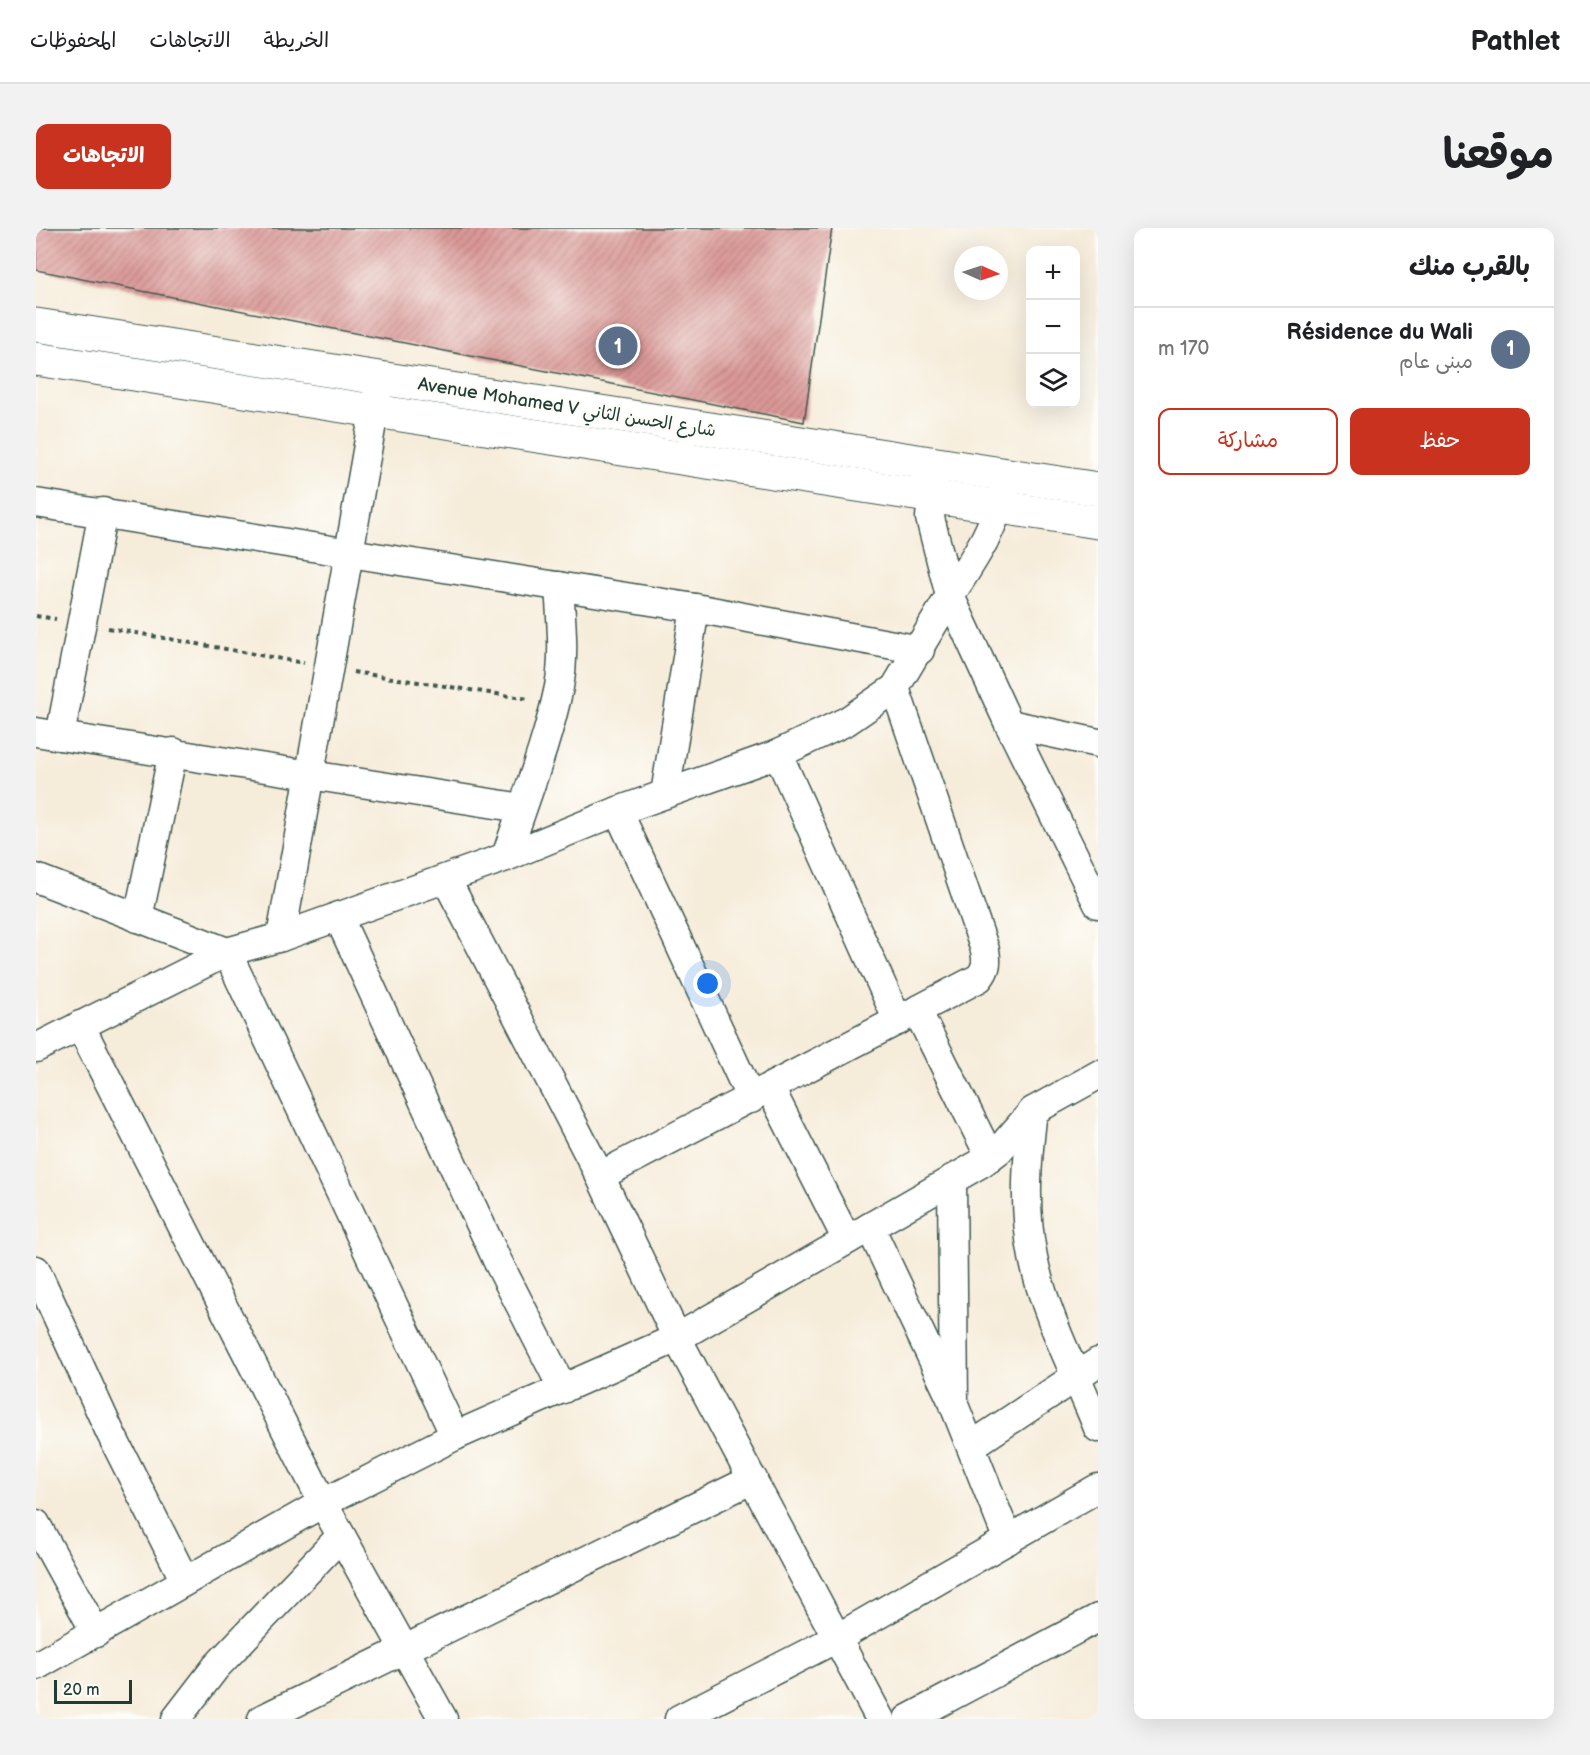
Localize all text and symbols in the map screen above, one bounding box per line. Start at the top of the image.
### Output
text: Pathlet [1471,25,1560,58]
text: المحفوظات [30,28,116,53]
text: الاتجاهات [149,28,231,53]
text: الخريطة [264,28,329,53]
button: الاتجاهات [36,124,171,189]
text: موقعنا [1443,130,1554,181]
north arrow [954,246,1008,300]
map controls [1026,246,1080,408]
button: + [1026,246,1080,300]
text: بالقرب منك [1409,252,1530,283]
button: − [1026,300,1080,354]
text: Résidence du Wali [1286,319,1473,346]
pin: 1 [598,324,638,368]
text: 170 m [1158,337,1209,361]
text: 1 [1506,337,1515,361]
text: مبنى عام [1399,350,1473,374]
button: layers [1026,354,1080,408]
street label: Avenue Mohamed V شارع الحسن الثاني [416,374,717,446]
button: مشاركة [1158,408,1338,475]
button: حفظ [1350,408,1530,475]
your location [693,969,722,998]
scale bar [54,1677,132,1704]
text: 20 m [63,1681,99,1700]

